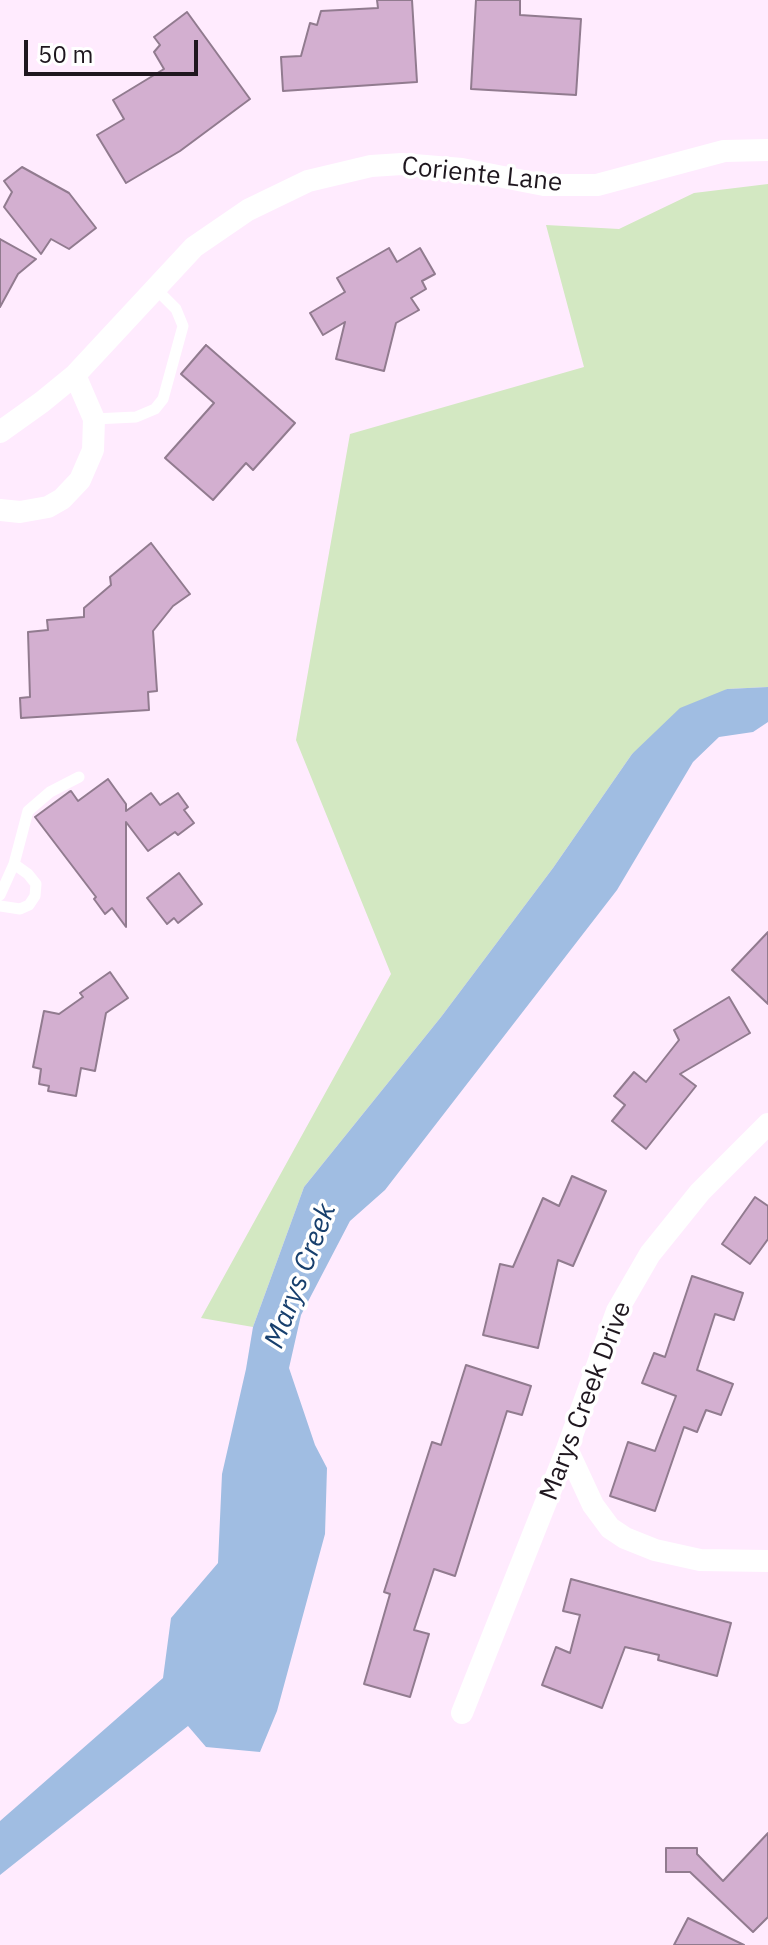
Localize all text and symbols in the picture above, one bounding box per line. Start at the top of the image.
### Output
scale bar [28,24,202,74]
text: 50 m [38,38,93,70]
street label: Coriente Lane [400,151,564,199]
water label: Marys Creek [258,1199,344,1353]
street label: Marys Creek Drive [534,1297,638,1505]

